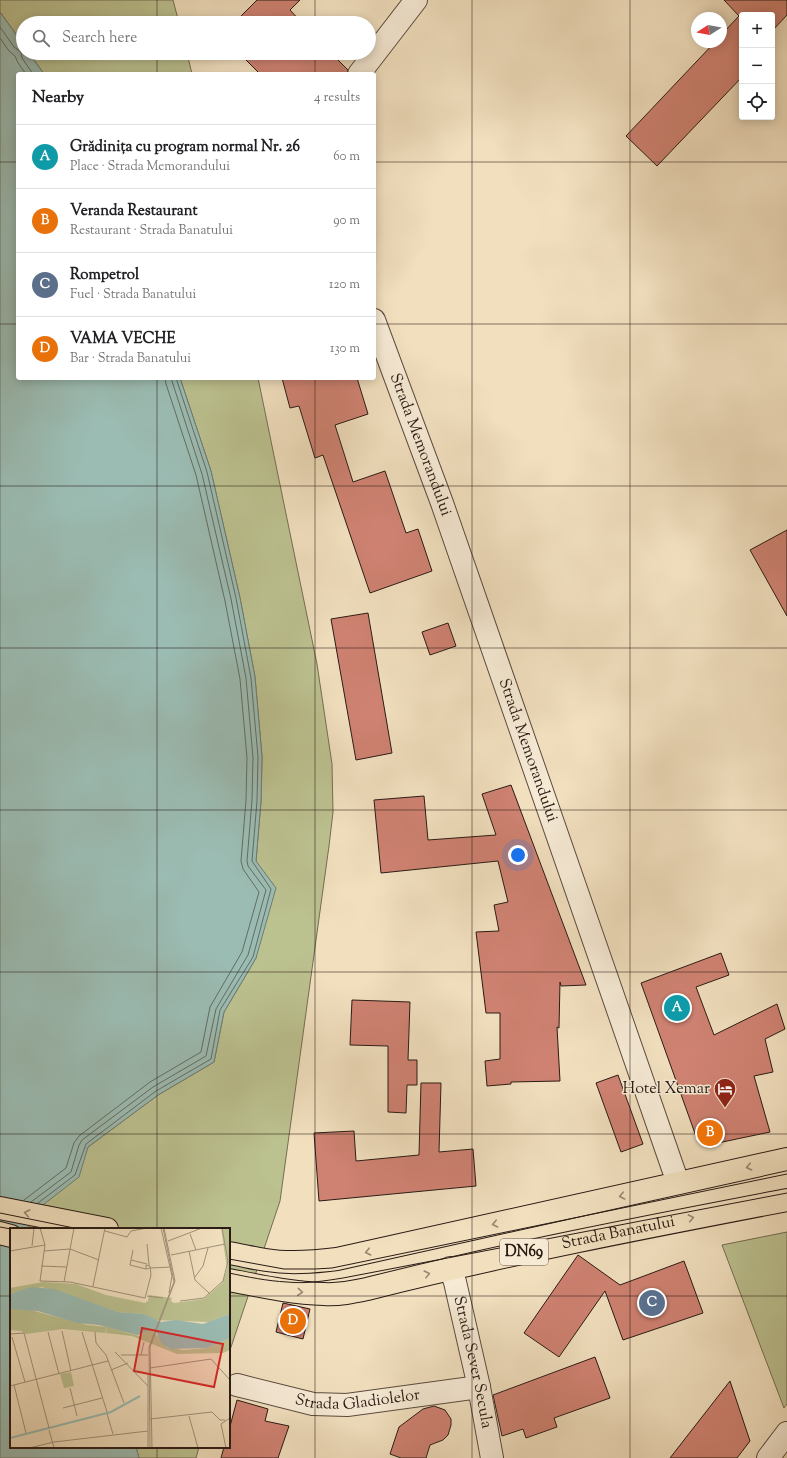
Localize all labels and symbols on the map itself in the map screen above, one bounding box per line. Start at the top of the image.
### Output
north arrow [691,12,727,48]
street label: Strada Memorandului [383,370,457,520]
street label: Strada Memorandului [492,675,564,826]
your location [508,845,528,865]
pin: A [664,993,690,1023]
hotel icon: Hotel Xemar [712,1076,738,1109]
place label: Hotel Xemar [623,1078,710,1101]
pin: B [697,1118,723,1148]
one-way arrow [746,1163,752,1171]
one-way arrow [619,1191,625,1199]
one-way arrow [24,1210,30,1218]
street label: Strada Banatului [560,1210,677,1256]
one-way arrow [688,1215,694,1223]
one-way arrow [492,1219,498,1227]
inset map [10,1228,230,1448]
road number: DN69 [500,1239,548,1265]
one-way arrow [365,1248,371,1256]
one-way arrow [423,1270,430,1279]
one-way arrow [297,1287,303,1296]
pin: C [639,1288,665,1318]
street label: Strada Sever Secula [447,1294,498,1431]
pin: D [280,1306,306,1336]
street label: Strada Gladiolelor [293,1384,421,1417]

